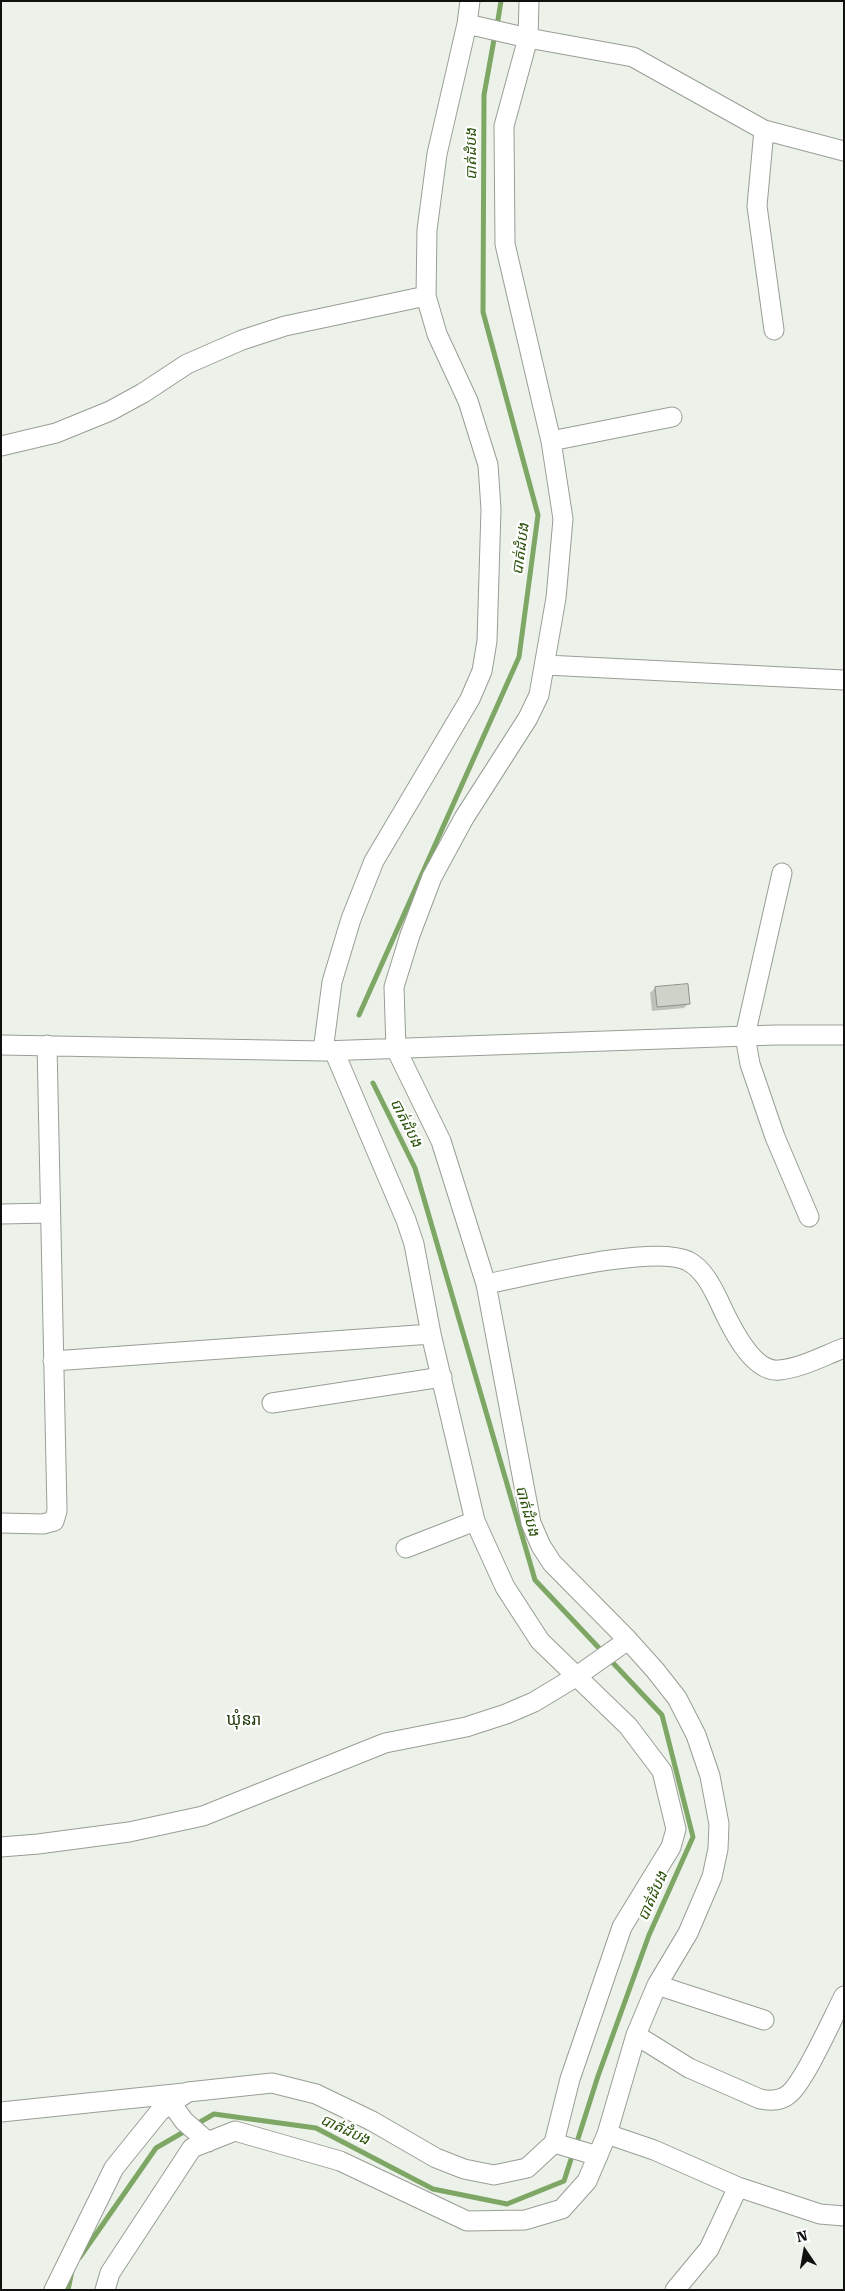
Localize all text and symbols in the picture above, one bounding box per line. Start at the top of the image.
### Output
water label: បាត់ដំបង [463,128,481,180]
water label: បាត់ដំបង [508,522,534,576]
water label: បាត់ដំបង [386,1096,426,1150]
water label: បាត់ដំបង [511,1484,543,1538]
district label: ឃុំនរា [227,1710,261,1730]
water label: បាត់ដំបង [634,1869,672,1923]
water label: បាត់ដំបង [318,2111,372,2149]
north arrow [780,2226,830,2276]
text: N [795,2227,809,2245]

